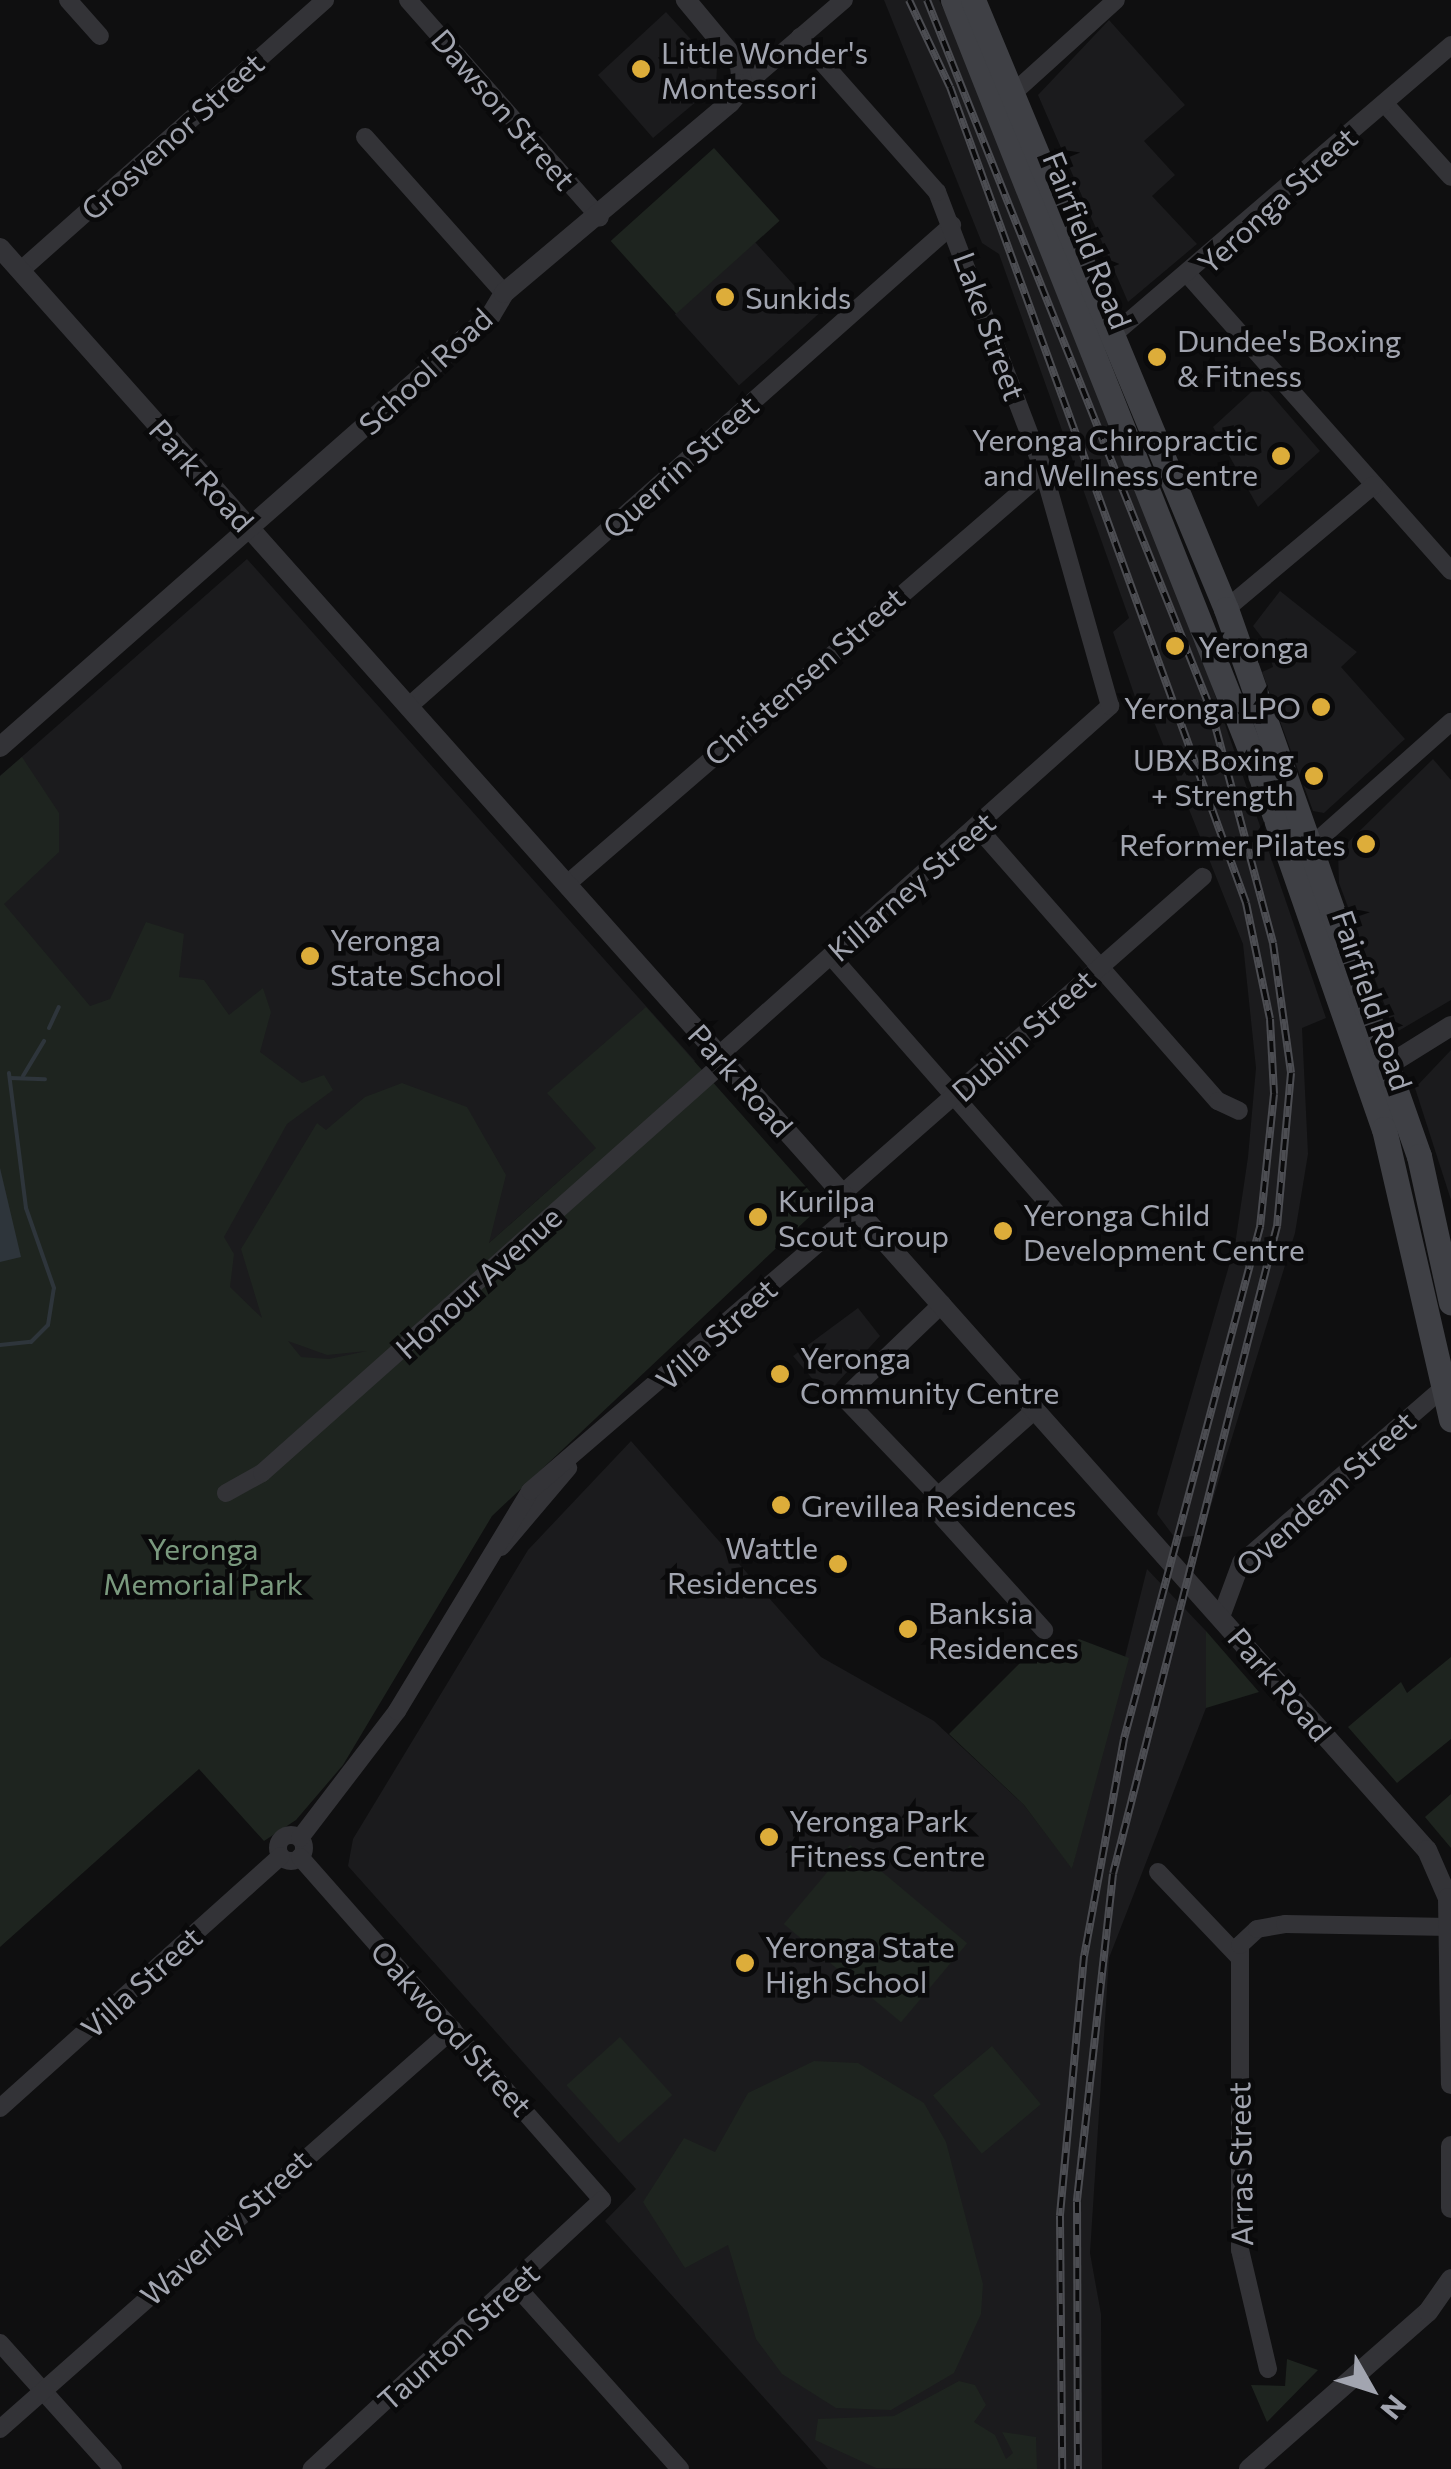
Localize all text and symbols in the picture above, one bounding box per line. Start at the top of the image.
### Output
street label: Dawson Street [425,21,583,197]
place label: Little Wonder's Montessori [661,34,868,104]
street label: Grosvenor Street [73,45,271,227]
marker: Little Wonder's Montessori [630,58,652,80]
street label: Yeronga Street [1190,119,1364,281]
street label: Fairfield Road [1036,146,1140,334]
street label: Lake Street [947,247,1033,405]
place label: Sunkids [745,279,851,315]
marker: Sunkids [714,286,736,308]
street label: School Road [351,300,499,442]
place label: Dundee's Boxing & Fitness [1177,322,1401,392]
marker: Dundee's Boxing & Fitness [1146,346,1168,368]
street label: Querrin Street [595,387,765,545]
street label: Park Road [142,411,262,539]
place label: Yeronga Chiropractic and Wellness Centre [972,421,1258,492]
marker: Yeronga Chiropractic and Wellness Centre [1268,443,1294,469]
street label: Christensen Street [697,579,911,773]
place label: Yeronga [1198,628,1309,664]
marker: Yeronga [1162,633,1188,659]
place label: Yeronga LPO [1124,689,1301,725]
marker: Yeronga LPO [1310,696,1332,718]
place label: UBX Boxing + Strength [1133,741,1294,812]
marker: UBX Boxing + Strength [1303,765,1325,787]
street label: Killarney Street [820,804,1002,968]
place label: Reformer Pilates [1119,826,1346,862]
marker: Reformer Pilates [1355,833,1377,855]
street label: Fairfield Road [1325,905,1421,1095]
place label: Yeronga State School [330,921,502,992]
marker: Yeronga State School [299,945,321,967]
street label: Dublin Street [944,962,1102,1108]
street label: Park Road [681,1016,801,1144]
place label: Kurilpa Scout Group [778,1182,949,1252]
place label: Yeronga Child Development Centre [1023,1196,1305,1266]
street label: Honour Avenue [388,1198,568,1366]
marker: Kurilpa Scout Group [747,1206,769,1228]
marker: Yeronga Child Development Centre [992,1220,1014,1242]
street label: Villa Street [648,1271,784,1397]
place label: Yeronga Community Centre [800,1339,1059,1410]
marker: Yeronga Community Centre [769,1363,791,1385]
street label: Ovendean Street [1228,1403,1422,1583]
place label: Grevillea Residences [801,1487,1076,1523]
marker: Grevillea Residences [770,1494,792,1516]
place label: Wattle Residences [667,1529,818,1600]
park label: Yeronga Memorial Park [103,1530,303,1600]
marker: Wattle Residences [827,1553,849,1575]
place label: Banksia Residences [928,1594,1079,1664]
marker: Banksia Residences [897,1618,919,1640]
street label: Park Road [1221,1620,1339,1748]
place label: Yeronga Park Fitness Centre [789,1802,985,1872]
marker: Yeronga Park Fitness Centre [758,1826,780,1848]
street label: Villa Street [73,1919,209,2045]
place label: Yeronga State High School [765,1928,955,1998]
street label: Oakwood Street [364,1933,540,2123]
marker: Yeronga State High School [734,1952,756,1974]
street label: Arras Street [1221,2082,1259,2246]
street label: Waverley Street [133,2141,317,2313]
street label: Taunton Street [370,2254,546,2418]
north arrow [1321,2339,1421,2439]
text: N [1374,2389,1414,2427]

